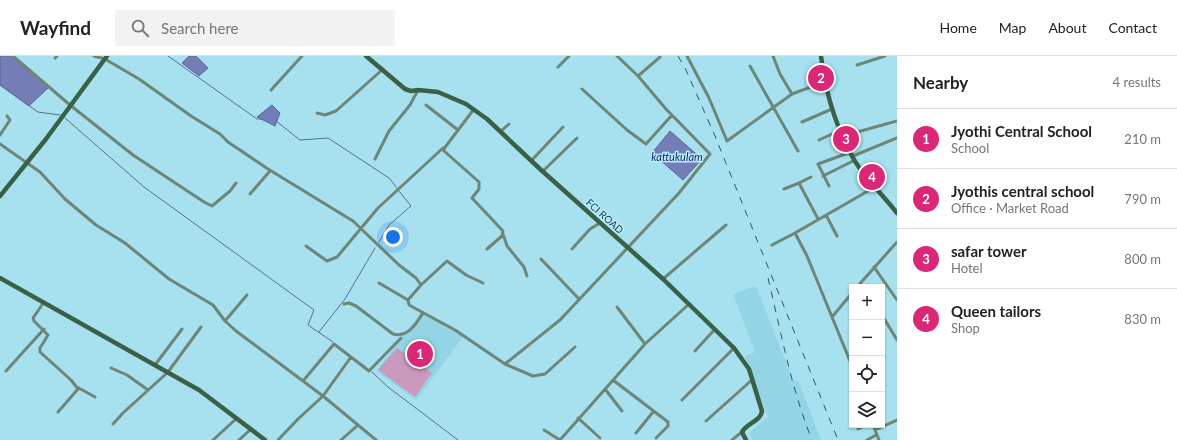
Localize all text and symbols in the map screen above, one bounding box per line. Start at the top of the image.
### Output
search box [115,10,395,46]
text: Wayfind [20,16,91,39]
icon: search [129,17,151,39]
text: Search here [161,19,238,37]
text: Home [939,19,977,36]
text: Map [999,19,1026,36]
text: About [1048,19,1086,36]
text: Contact [1108,19,1157,36]
pin: 2 [808,63,834,93]
text: Nearby [913,72,968,93]
text: 4 results [1113,74,1161,90]
text: Jyothi Central School [951,122,1092,140]
pin: 3 [833,124,859,154]
text: 1 [922,131,930,147]
text: 210 m [1124,131,1161,147]
text: School [951,140,989,156]
water label: kattukulam [651,150,703,163]
pin: 4 [859,162,885,192]
text: Jyothis central school [951,182,1094,200]
text: 2 [922,191,930,207]
text: 790 m [1124,191,1161,207]
street label: FCI ROAD [584,196,626,236]
text: Office · Market Road [951,200,1069,216]
your location [383,227,403,247]
text: safar tower [951,242,1027,260]
text: 3 [922,251,930,267]
text: 800 m [1124,251,1161,267]
text: Hotel [951,260,983,276]
map controls [849,284,885,428]
button: + [849,284,885,320]
text: Queen tailors [951,302,1041,320]
text: 4 [922,311,930,327]
text: 830 m [1124,311,1161,327]
button: − [849,320,885,356]
text: Shop [951,320,980,336]
pin: 1 [407,339,433,369]
button: locate [849,356,885,392]
button: layers [849,392,885,428]

